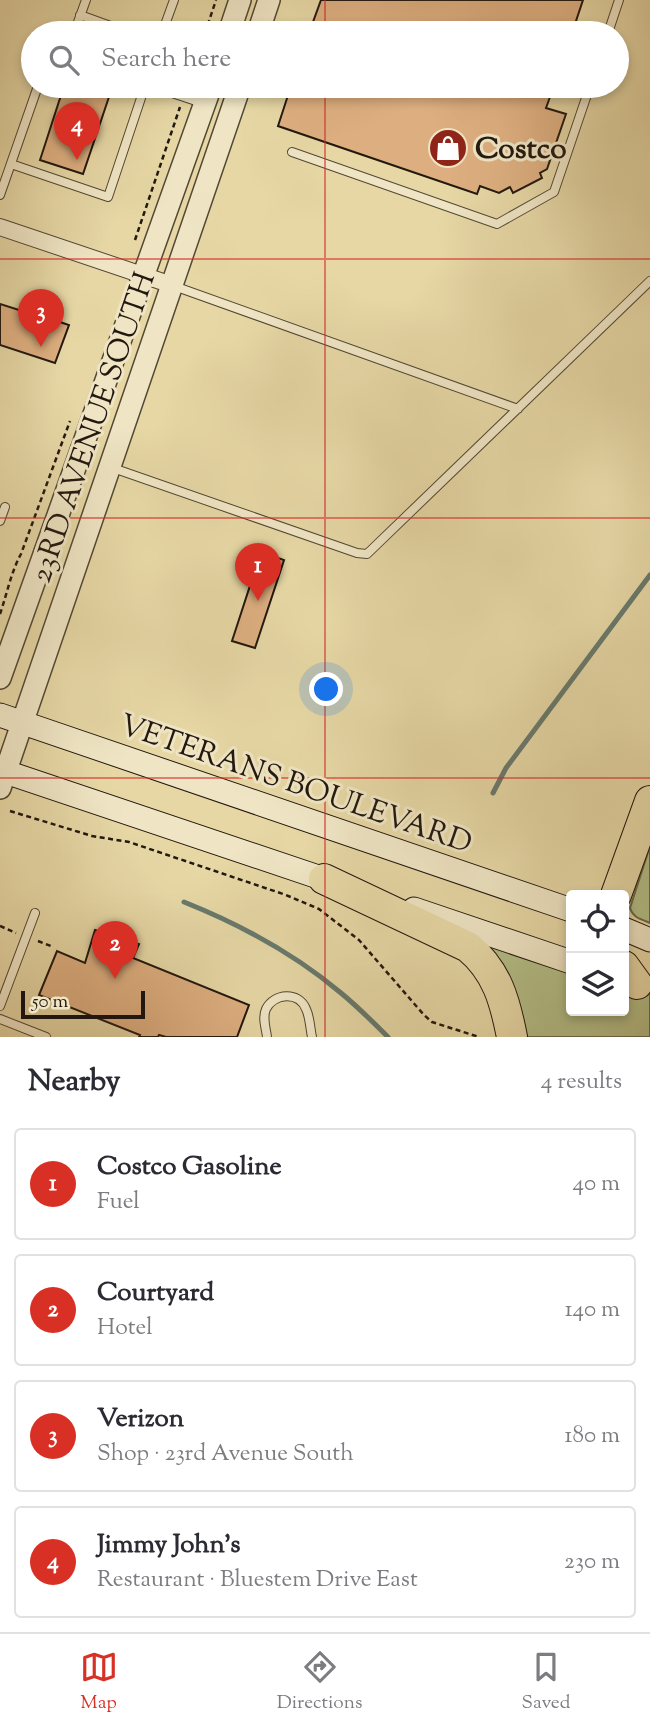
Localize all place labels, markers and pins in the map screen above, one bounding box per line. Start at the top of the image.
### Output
pin: 4 [54,102,100,160]
shop icon: Costco [427,127,469,169]
place label: Costco [475,129,567,172]
pin: 3 [18,289,64,347]
pin: 1 [235,543,281,601]
pin: 2 [92,921,138,979]

